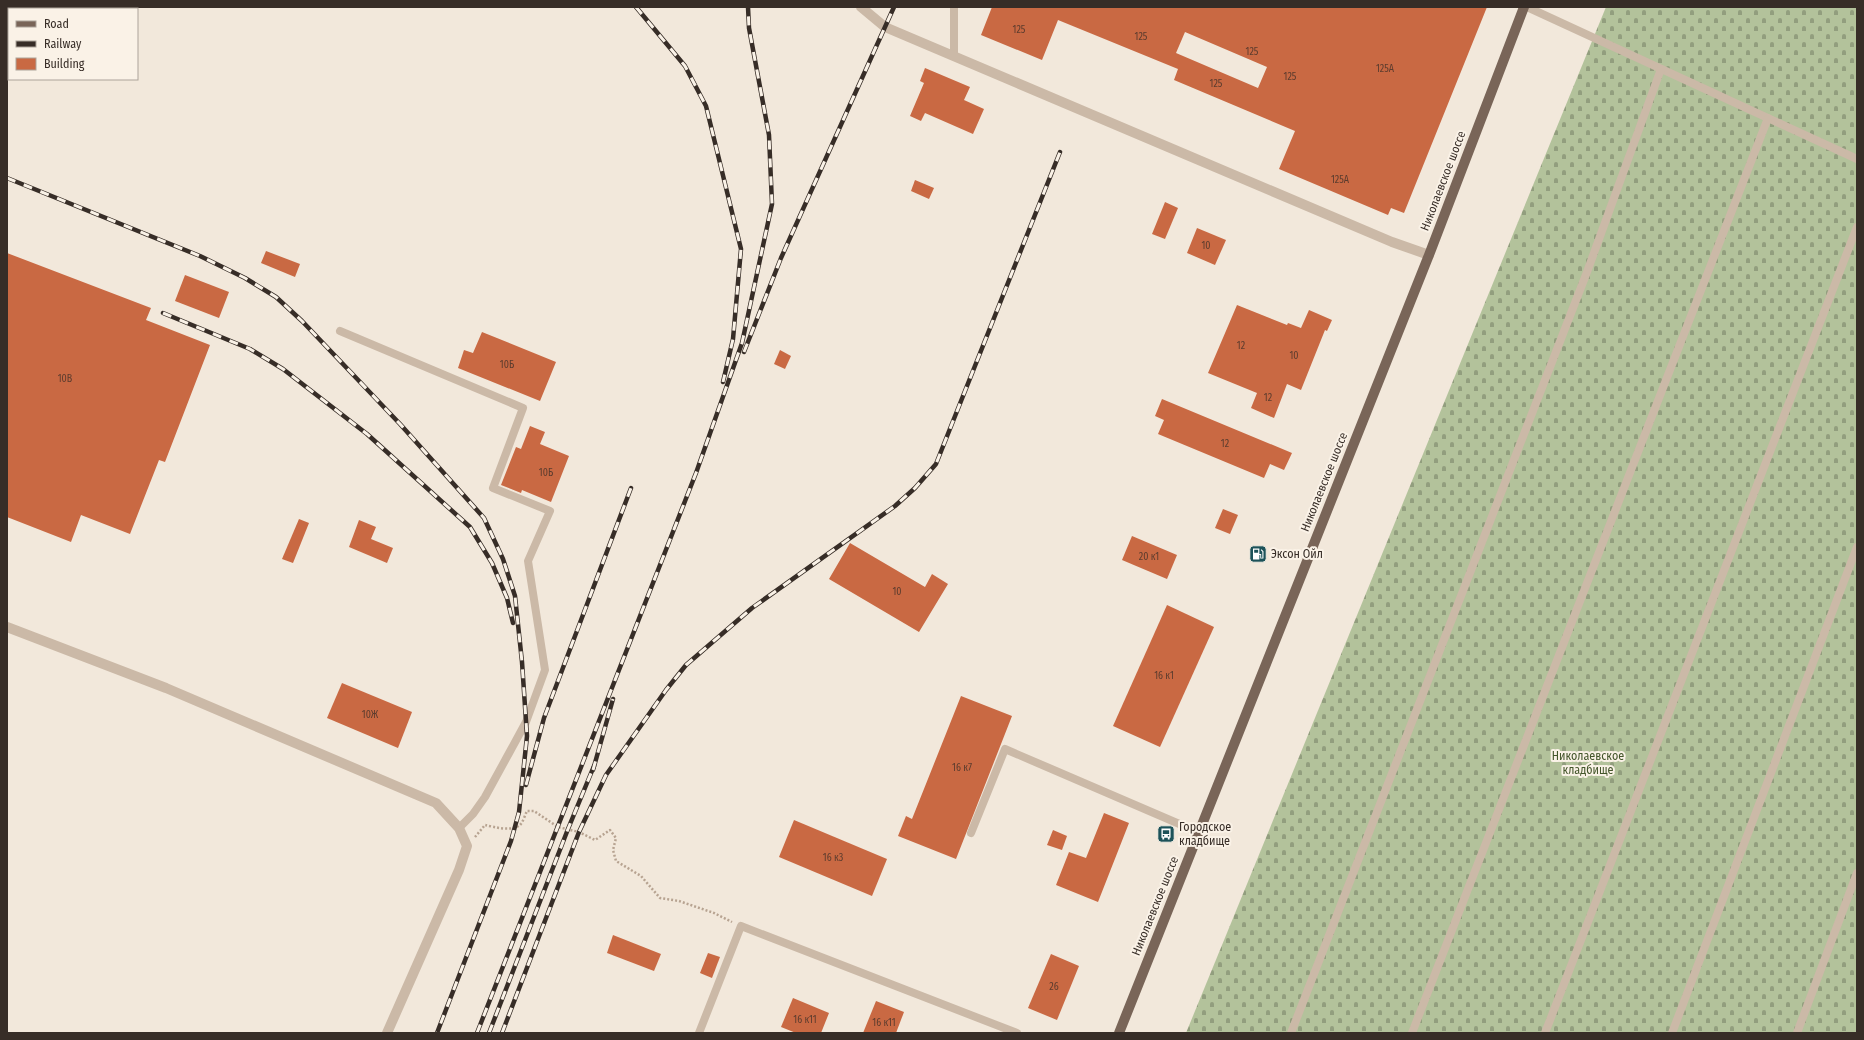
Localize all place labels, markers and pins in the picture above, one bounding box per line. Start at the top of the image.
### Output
fuel station icon: Эксон Ойл [1248,544,1268,564]
place label: Эксон Ойл [1271,547,1323,561]
place label: Городское кладбище [1179,820,1231,848]
bus stop icon: Городское кладбище [1156,824,1176,844]

